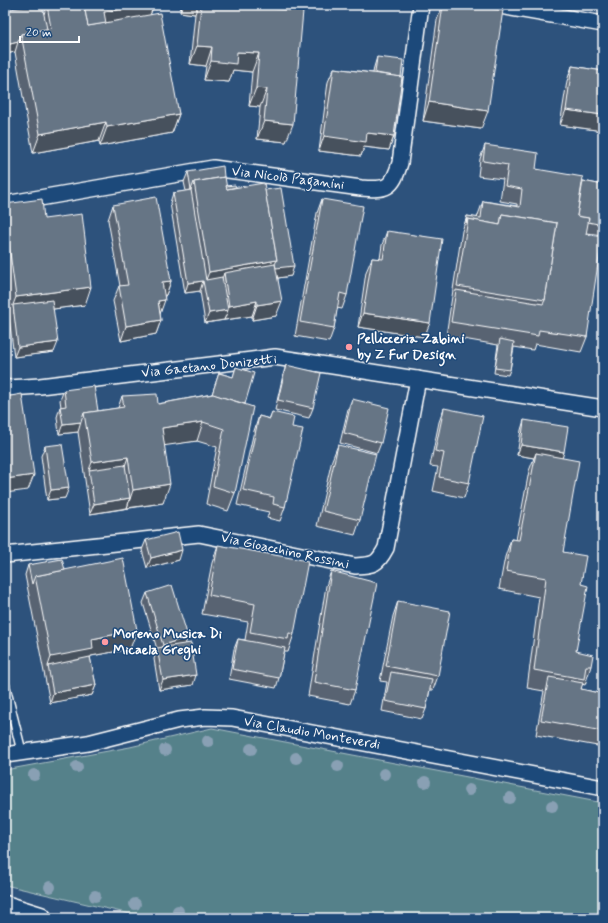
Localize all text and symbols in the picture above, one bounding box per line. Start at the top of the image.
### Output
scale bar [20,18,79,44]
text: 20 m [26,25,52,41]
street label: Via Nicolò Paganini [230,162,345,196]
place label: Pellicceria Zabini by Z Fur Design [357,330,465,367]
marker: Pellicceria Zabini by Z Fur Design [344,342,354,352]
street label: Via Gaetano Donizetti [140,350,278,382]
street label: Via Gioacchino Rossini [219,529,351,573]
place label: Moreno Musica Di Micaela Greghi [113,625,222,661]
marker: Moreno Musica Di Micaela Greghi [100,637,110,647]
street label: Via Claudio Monteverdi [242,712,382,754]

